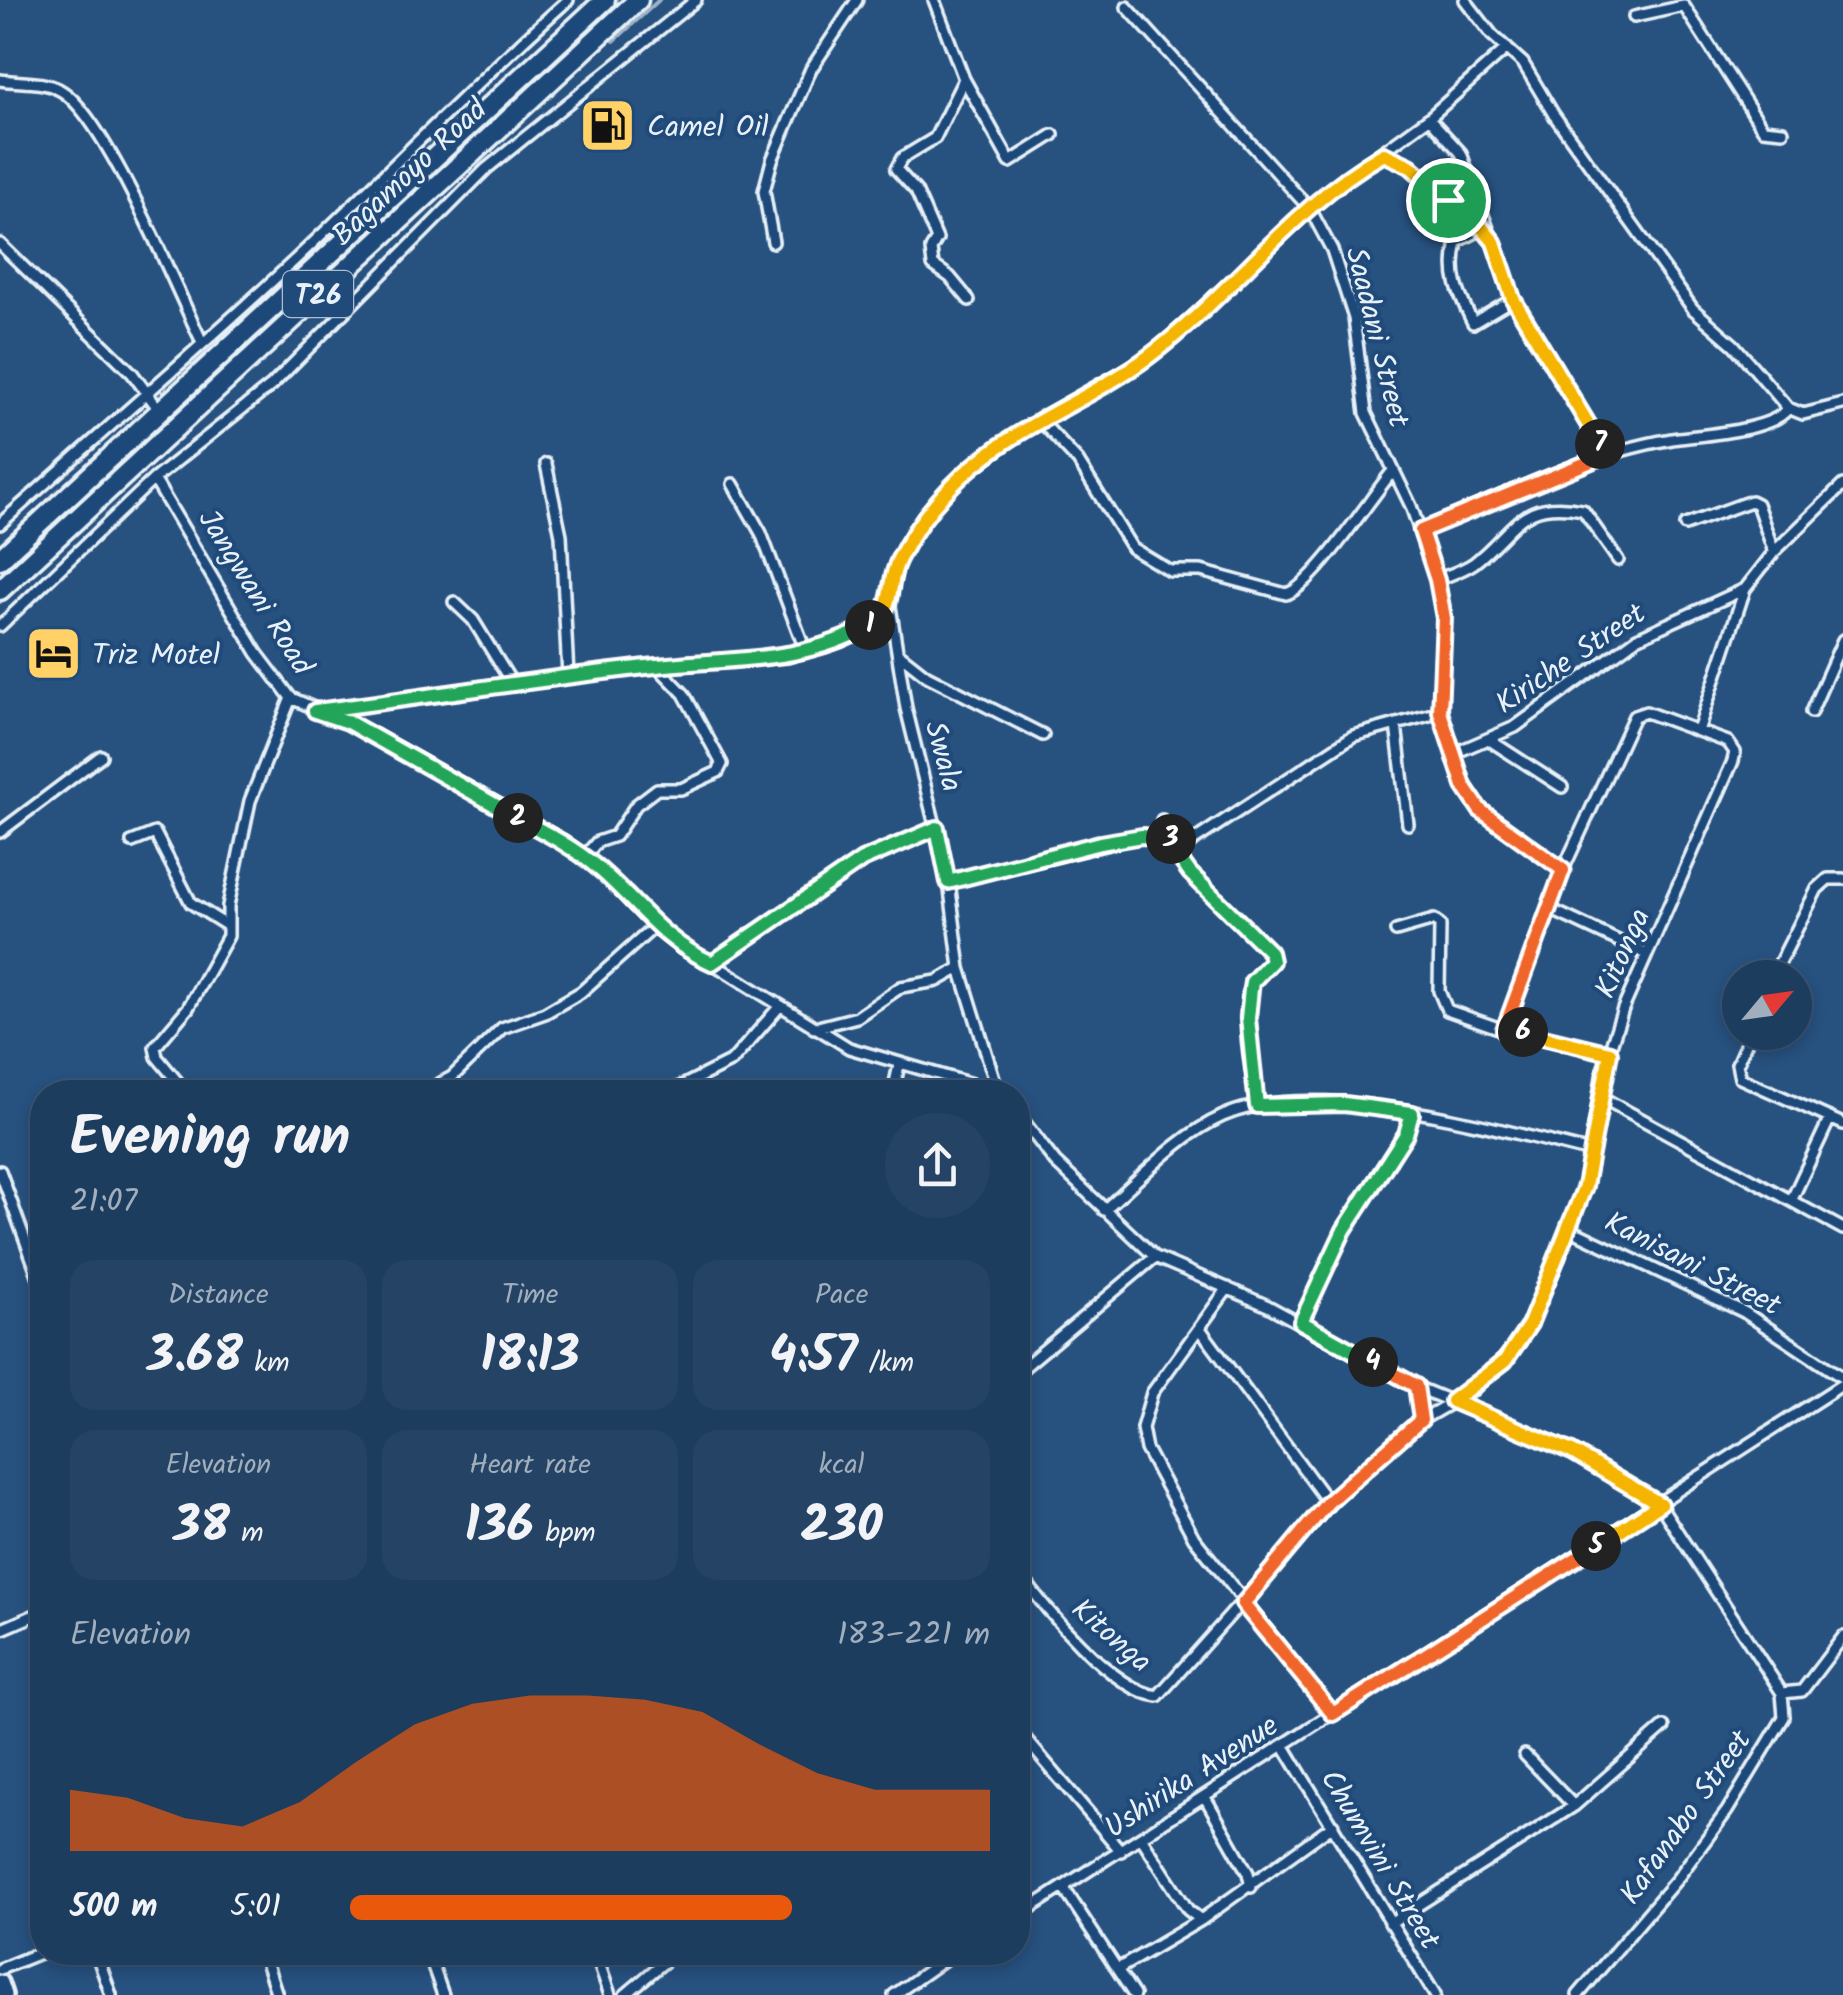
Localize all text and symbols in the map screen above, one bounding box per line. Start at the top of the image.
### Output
street label: Bagamoyo Road [321,87,500,259]
fuel station icon: Camel Oil [578,96,638,156]
place label: Camel Oil [647,104,769,152]
pin [1406,158,1491,243]
icon: arrive [1421,173,1476,228]
street label: Saadani Street [1330,242,1422,433]
road number: T26 [283,271,353,317]
pin: 7 [1575,419,1625,469]
text: 7 [1593,421,1607,466]
street label: Jangwani Road [184,501,325,686]
street label: Kiriche Street [1486,591,1657,728]
pin: 1 [845,600,895,650]
text: 1 [866,602,874,647]
hotel icon: Triz Motel [23,624,83,684]
place label: Triz Motel [92,632,220,680]
street label: Swala [910,716,975,797]
pin: 2 [493,793,543,843]
text: 2 [510,795,526,840]
pin: 3 [1146,814,1196,864]
text: 3 [1163,816,1179,861]
street label: Kitonga [1583,901,1665,1007]
north arrow [1722,960,1812,1050]
map controls [1722,960,1812,1050]
pin: 6 [1498,1007,1548,1057]
text: 6 [1515,1009,1531,1054]
text: Evening run [70,1096,350,1183]
button: share [885,1113,990,1218]
text: 21:07 [70,1177,137,1228]
street label: Kanisani Street [1595,1200,1789,1330]
text: Distance [168,1273,269,1318]
text: Time [502,1273,558,1318]
text: Pace [815,1273,868,1318]
text: 3.68 [147,1318,243,1398]
text: 18:13 [480,1318,580,1398]
text: 4:57 [769,1318,858,1398]
pin: 4 [1348,1337,1398,1387]
text: 4 [1365,1339,1381,1384]
text: km [243,1341,290,1386]
text: /km [858,1341,914,1386]
text: Elevation [165,1443,271,1488]
text: Heart rate [469,1443,591,1488]
text: kcal [819,1443,864,1488]
text: 38 [173,1488,230,1568]
text: 136 [464,1488,534,1568]
text: 230 [801,1488,883,1568]
text: m [230,1511,264,1556]
text: bpm [534,1511,596,1556]
pin: 5 [1571,1521,1621,1571]
text: 5 [1589,1523,1603,1568]
street label: Kitonga [1059,1587,1162,1686]
text: Elevation [70,1610,191,1661]
text: 183–221 m [837,1610,990,1661]
street label: Ushirika Avenue [1095,1703,1289,1852]
street label: Kafanabo Street [1608,1720,1765,1916]
street label: Chumvini Street [1306,1760,1452,1960]
text: 500 m [70,1882,158,1933]
text: 5:01 [230,1882,281,1933]

